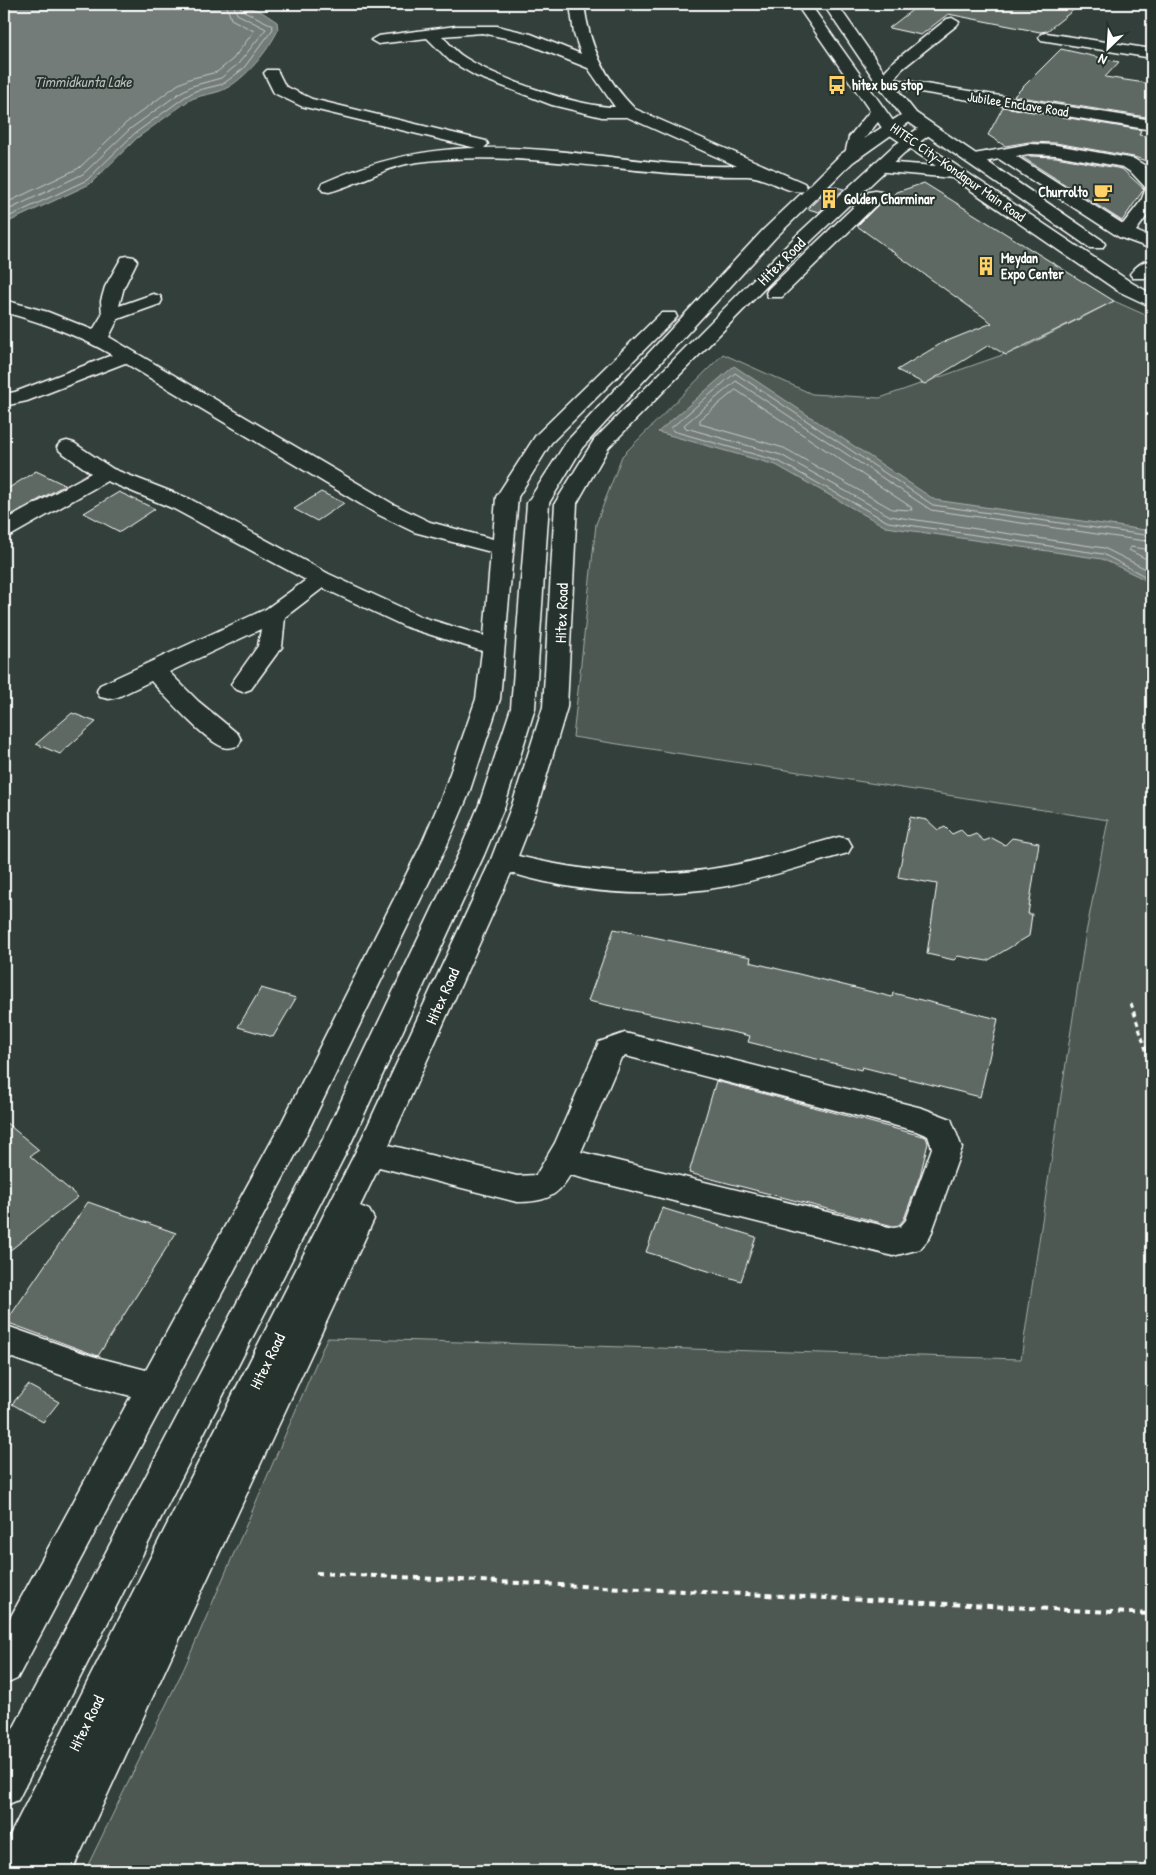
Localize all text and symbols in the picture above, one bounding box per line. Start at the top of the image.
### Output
north arrow [1084,22,1134,72]
text: N [1094,50,1110,70]
water label: Timmidkunta Lake [34,71,133,92]
bus stop icon: hitex bus stop [826,74,848,96]
place label: hitex bus stop [852,75,924,96]
street label: Jubilee Enclave Road [966,86,1071,121]
street label: HITEC City–Kondapur Main Road [886,118,1030,227]
cafe icon: Churrolto [1092,181,1114,203]
place label: Churrolto [1038,182,1088,201]
building icon: Golden Charminar [818,188,840,210]
place label: Golden Charminar [844,189,936,208]
street label: Hitex Road [752,232,810,290]
place label: Meydan Expo Center [1001,248,1064,285]
building icon: Meydan Expo Center [975,255,997,277]
street label: Hitex Road [549,583,573,643]
street label: Hitex Road [420,964,464,1028]
street label: Hitex Road [244,1329,290,1393]
street label: Hitex Road [63,1691,109,1755]

